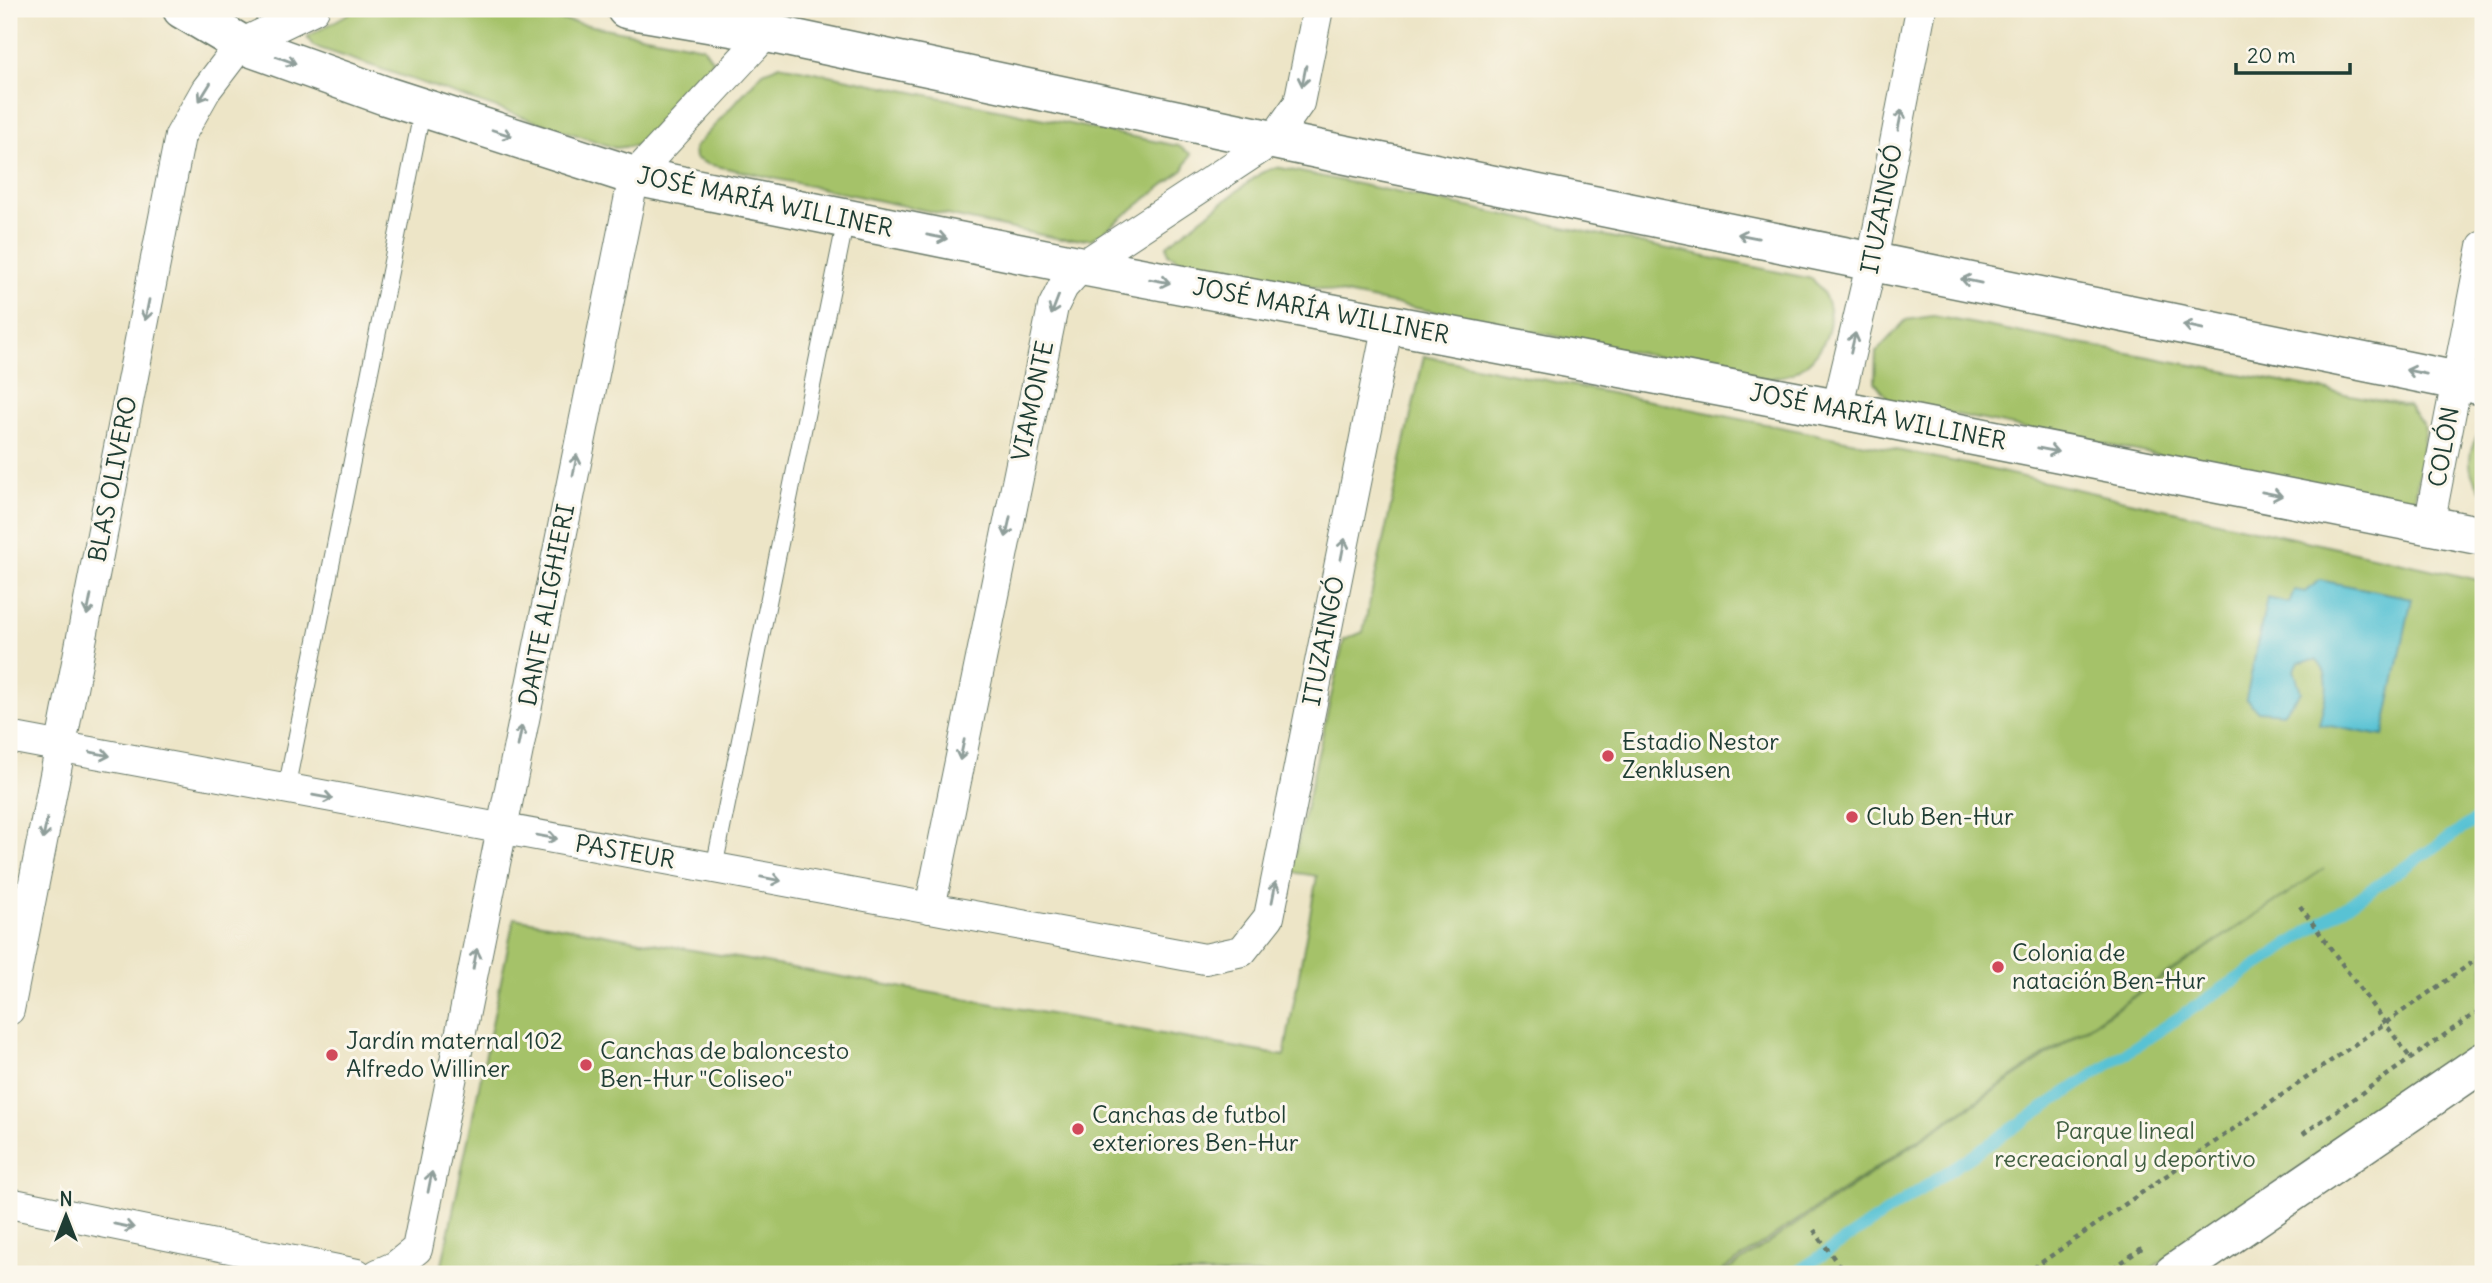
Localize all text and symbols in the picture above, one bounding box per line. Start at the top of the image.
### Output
scale bar [2236,32,2350,76]
text: 20 m [2247,42,2296,69]
one-way arrow [275,55,297,67]
one-way arrow [1297,64,1311,87]
one-way arrow [198,82,212,102]
one-way arrow [1893,109,1907,132]
one-way arrow [491,127,513,140]
street label: ITUZAINGÓ [1854,141,1908,276]
street label: JOSÉ MARÍA WILLINER [635,159,896,243]
one-way arrow [1737,229,1760,242]
one-way arrow [925,231,948,245]
street label: JOSÉ MARÍA WILLINER [1190,270,1452,350]
one-way arrow [1960,274,1983,288]
one-way arrow [1148,275,1171,288]
one-way arrow [1048,294,1061,315]
one-way arrow [139,298,153,321]
one-way arrow [2182,319,2205,333]
one-way arrow [1847,332,1860,354]
street label: VIAMONTE [1005,338,1059,464]
one-way arrow [2405,365,2428,379]
street label: JOSÉ MARÍA WILLINER [1747,376,2009,456]
street label: BLAS OLIVERO [81,393,143,564]
street label: COLÓN [2421,404,2465,489]
one-way arrow [2036,444,2059,458]
one-way arrow [569,454,583,477]
one-way arrow [2260,488,2283,501]
street label: DANTE ALIGHIERI [512,501,580,708]
one-way arrow [1000,515,1014,538]
one-way arrow [1336,538,1350,561]
street label: ITUZAINGÓ [1296,573,1350,708]
one-way arrow [81,593,95,616]
one-way arrow [514,725,528,748]
place label: Estadio Nestor Zenklusen [1622,726,1779,784]
one-way arrow [954,738,968,761]
one-way arrow [88,748,111,761]
marker: Estadio Nestor Zenklusen [1600,748,1616,764]
one-way arrow [311,791,334,804]
place label: Club Ben-Hur [1866,801,2014,831]
marker: Club Ben-Hur [1844,809,1860,825]
one-way arrow [37,817,51,840]
street label: PASTEUR [573,827,677,875]
one-way arrow [535,831,558,844]
one-way arrow [759,872,782,886]
one-way arrow [1267,881,1281,904]
place label: Colonia de natación Ben-Hur [2012,937,2206,995]
one-way arrow [469,948,483,971]
marker: Colonia de natación Ben-Hur [1990,959,2006,975]
place label: Jardín maternal 102 Alfredo Williner [346,1025,563,1083]
place label: Canchas de baloncesto Ben-Hur "Coliseo" [600,1035,849,1093]
marker: Jardín maternal 102 Alfredo Williner [324,1047,340,1063]
marker: Canchas de baloncesto Ben-Hur "Coliseo" [578,1057,594,1073]
place label: Canchas de futbol exteriores Ben-Hur [1092,1099,1299,1157]
park label: Parque lineal recreacional y deportivo [1994,1115,2256,1173]
marker: Canchas de futbol exteriores Ben-Hur [1070,1121,1086,1137]
one-way arrow [424,1171,438,1194]
north arrow [32,1182,102,1252]
text: N [59,1187,73,1211]
one-way arrow [112,1220,135,1234]

